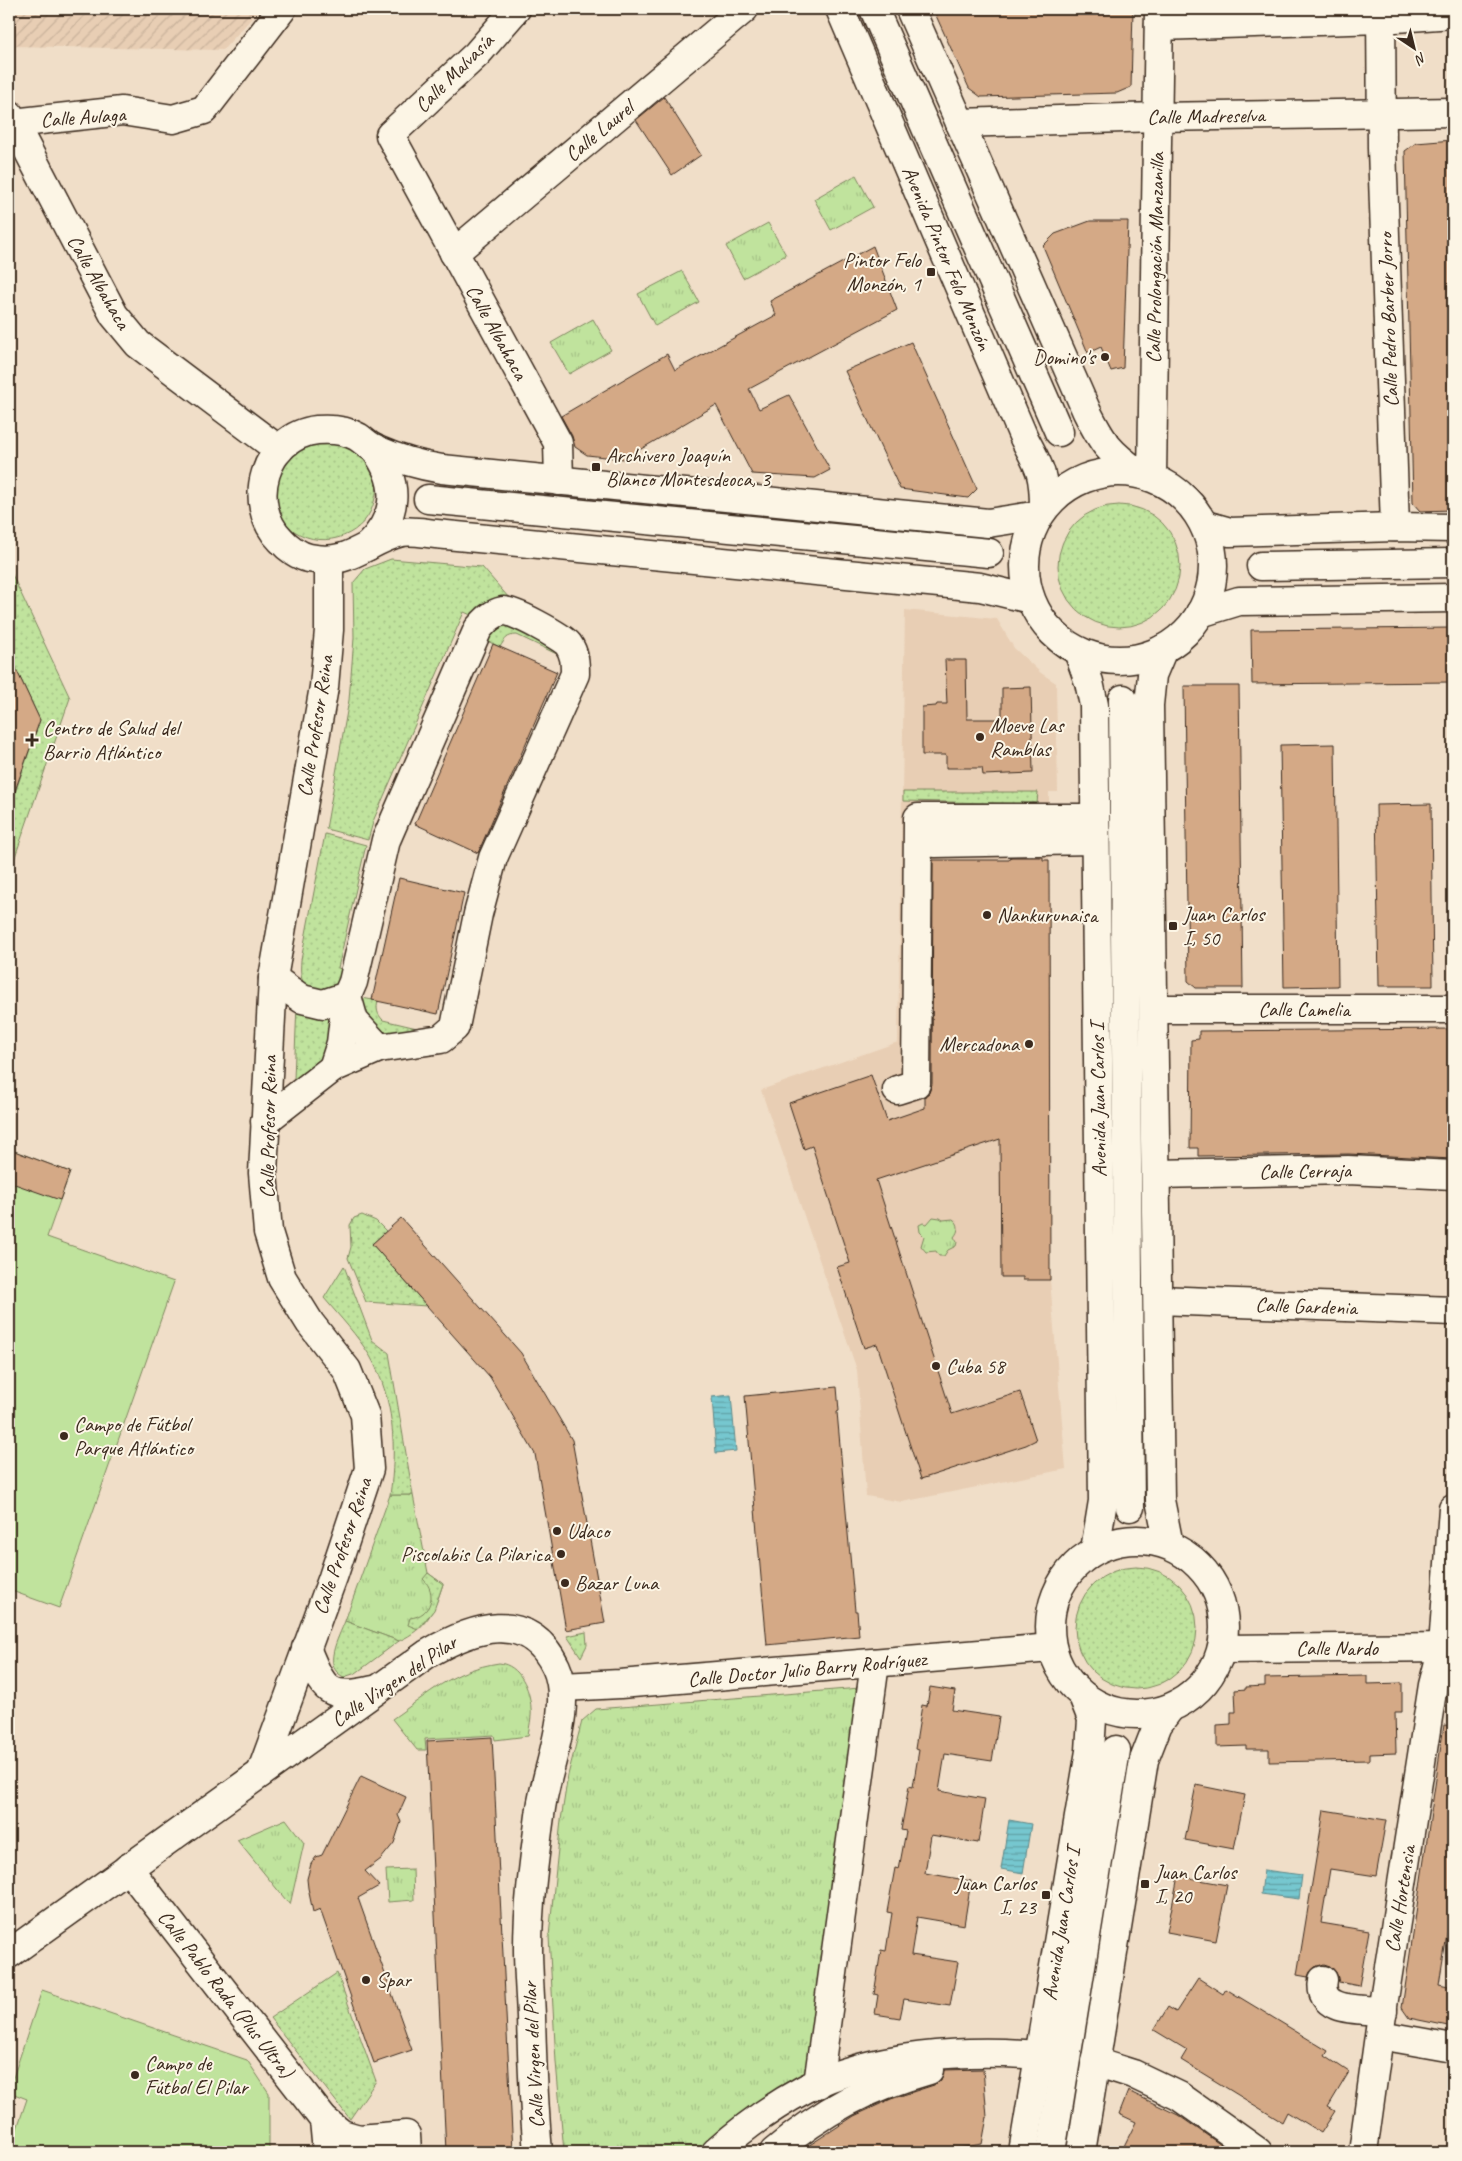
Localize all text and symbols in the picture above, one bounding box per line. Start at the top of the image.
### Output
north arrow [1390,22,1440,72]
street label: Calle Malvasía [409,27,500,118]
text: N [1411,49,1430,69]
street label: Calle Laurel [559,93,641,167]
street label: Calle Aulaga [40,101,128,133]
street label: Calle Madreselva [1147,102,1267,130]
street label: Calle Prolongación Manzanilla [1140,151,1170,364]
street label: Avenida Pintor Felo Monzón [896,162,998,355]
street label: Calle Albahaca [62,230,137,335]
street label: Calle Pedro Barber Jorro [1372,230,1404,408]
place label: Pintor Felo Monzón, 1 [843,247,923,297]
marker: Pintor Felo Monzón, 1 [925,266,937,278]
street label: Calle Albahaca [460,280,535,386]
place label: Domino's [1033,344,1097,370]
marker: Domino's [1099,351,1111,363]
place label: Archivero Joaquín Blanco Montesdeoca, 3 [606,442,772,492]
marker: Archivero Joaquín Blanco Montesdeoca, 3 [590,461,602,473]
street label: Calle Profesor Reina [291,652,339,798]
place label: Moeve Las Ramblas [990,712,1065,762]
place label: Centro de Salud del Barrio Atlántico [43,715,182,765]
marker: Moeve Las Ramblas [974,731,986,743]
marker: Centro de Salud del Barrio Atlántico [25,733,39,747]
place label: Juan Carlos I, 50 [1182,901,1266,951]
place label: Nankurunaisa [997,902,1100,928]
marker: Nankurunaisa [981,909,993,921]
marker: Juan Carlos I, 50 [1167,920,1179,932]
street label: Calle Camelia [1258,996,1352,1022]
street label: Avenida Juan Carlos I [1084,1018,1112,1177]
place label: Mercadona [939,1031,1021,1057]
marker: Mercadona [1023,1038,1035,1050]
street label: Calle Profesor Reina [254,1054,282,1199]
street label: Calle Cerraja [1259,1157,1353,1185]
street label: Calle Gardenia [1255,1291,1360,1321]
place label: Cuba 58 [946,1353,1007,1379]
marker: Cuba 58 [930,1360,942,1372]
place label: Campo de Fútbol Parque Atlántico [74,1411,196,1461]
marker: Campo de Fútbol Parque Atlántico [58,1430,70,1442]
street label: Calle Profesor Reina [306,1473,378,1618]
place label: Udaco [567,1518,612,1544]
marker: Udaco [551,1525,563,1537]
place label: Piscolabis La Pilarica [401,1541,553,1567]
marker: Piscolabis La Pilarica [555,1548,567,1560]
place label: Bazar Luna [575,1570,660,1596]
marker: Bazar Luna [559,1577,571,1589]
street label: Calle Virgen del Pilar [326,1629,463,1733]
street label: Calle Nardo [1296,1635,1379,1661]
street label: Calle Doctor Julio Barry Rodríguez [687,1645,930,1692]
street label: Avenida Juan Carlos I [1036,1841,1087,2002]
street label: Calle Hortensia [1379,1841,1422,1954]
place label: Juan Carlos I, 20 [1154,1859,1238,1909]
place label: Juan Carlos I, 23 [954,1870,1038,1920]
marker: Juan Carlos I, 20 [1139,1878,1151,1890]
marker: Juan Carlos I, 23 [1040,1889,1052,1901]
street label: Calle Pablo Rada (Plus Ultra) [152,1905,300,2084]
place label: Spar [376,1967,412,1993]
marker: Spar [360,1974,372,1986]
street label: Calle Virgen del Pilar [516,1980,550,2129]
place label: Campo de Fútbol El Pilar [145,2050,249,2100]
marker: Campo de Fútbol El Pilar [129,2069,141,2081]

